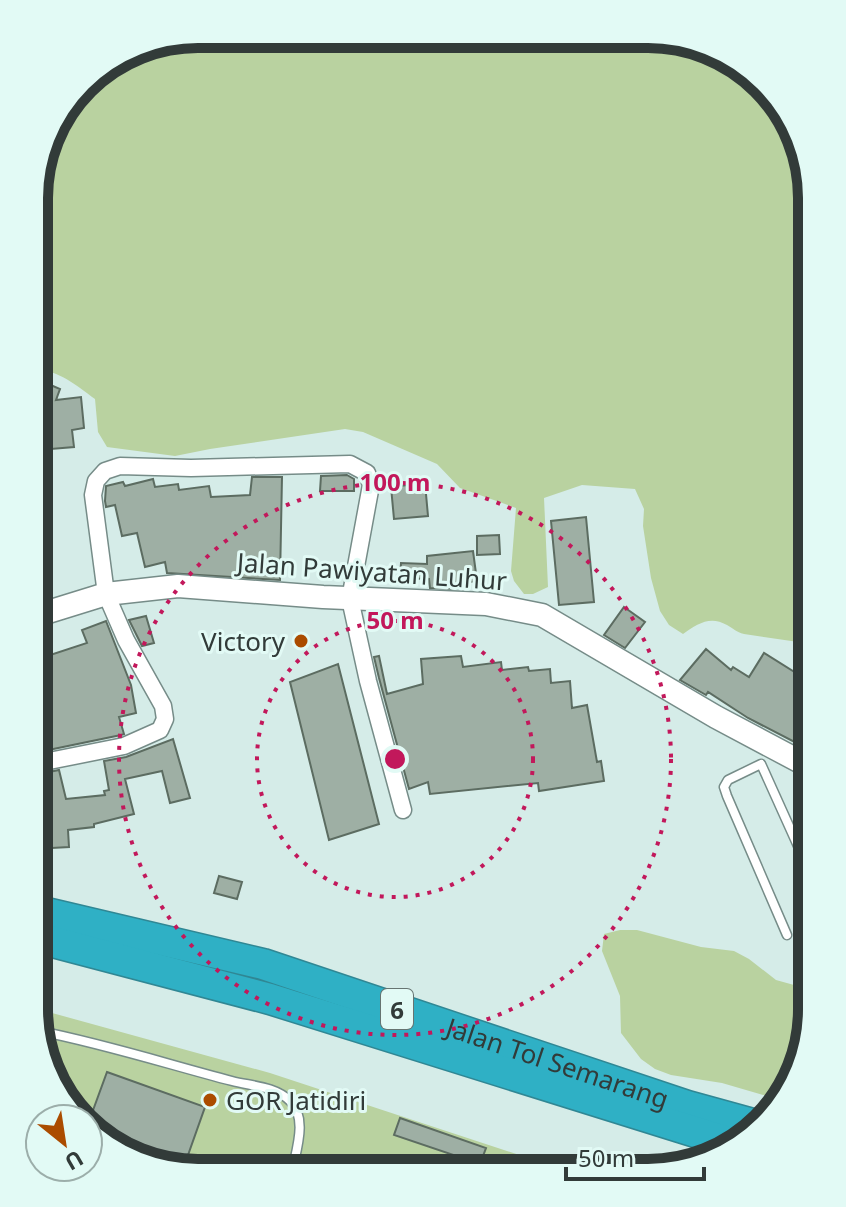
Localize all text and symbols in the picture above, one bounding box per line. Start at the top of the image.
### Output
text: 100 m [360,465,430,498]
street label: Jalan Pawiyatan Luhur [233,543,508,598]
text: 50 m [366,603,424,636]
place label: Victory [201,623,286,659]
marker: Victory [292,632,310,650]
centre of rings [381,745,409,773]
road number: 6 [381,989,413,1029]
street label: Jalan Tol Semarang [439,1008,674,1117]
place label: GOR Jatidiri [226,1082,366,1118]
marker: GOR Jatidiri [201,1091,219,1109]
north arrow [24,1103,104,1183]
scale bar [566,1131,704,1181]
text: 50 m [578,1141,634,1174]
text: U [60,1144,89,1178]

